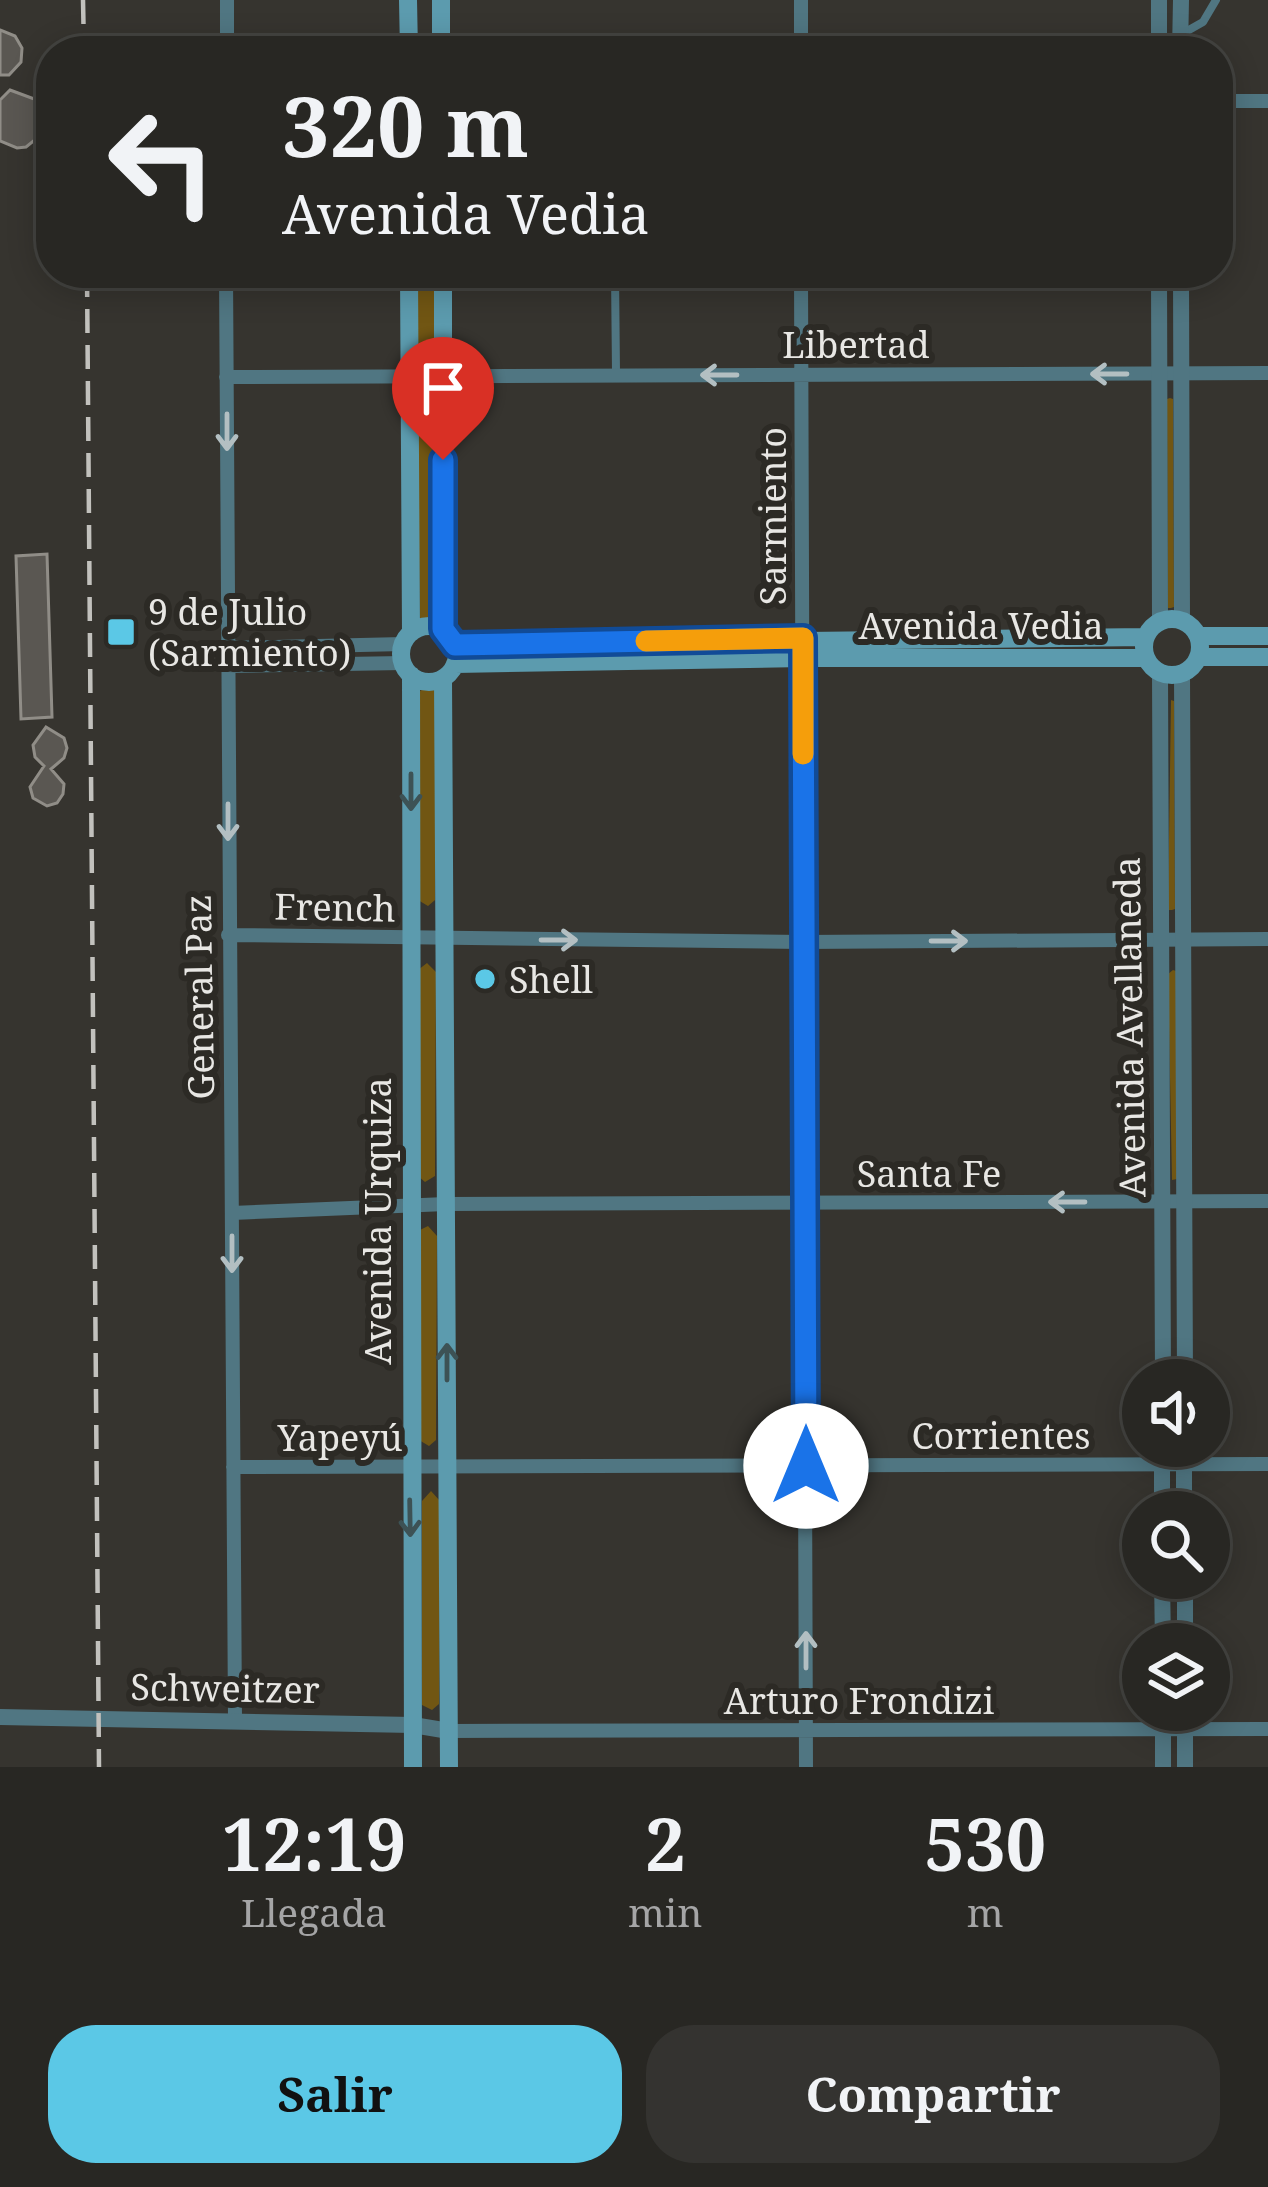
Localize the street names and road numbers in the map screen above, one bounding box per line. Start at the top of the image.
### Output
street label: Libertad [782,320,930,369]
street label: Sarmiento [748,427,797,605]
street label: Avenida Vedia [858,601,1104,650]
street label: Avenida Avellaneda [1102,856,1156,1198]
street label: French [274,881,396,933]
street label: General Paz [173,894,225,1100]
street label: Avenida Urquiza [353,1077,402,1365]
street label: Santa Fe [857,1149,1001,1198]
street label: Corrientes [912,1411,1090,1460]
street label: Yapeyú [276,1413,403,1462]
street label: Schweitzer [130,1662,320,1714]
street label: Arturo Frondizi [724,1676,995,1725]

